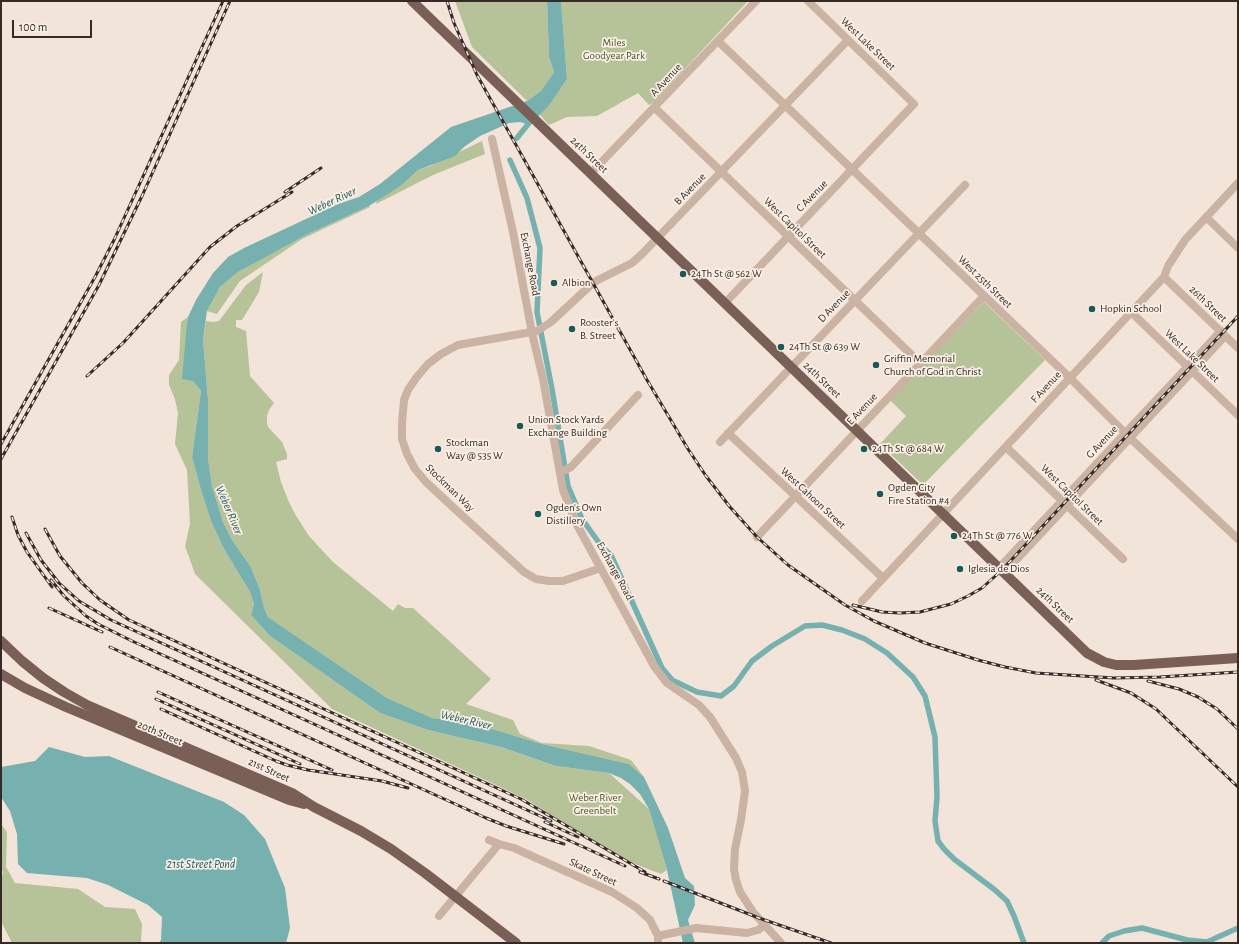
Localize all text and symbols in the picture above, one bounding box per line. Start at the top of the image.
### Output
scale bar [14,12,94,38]
street label: West Lake Street [838,15,898,73]
text: 100 m [19,21,47,33]
park label: Miles Goodyear Park [583,36,645,62]
street label: A Avenue [647,61,685,99]
street label: 24th Street [567,134,611,176]
street label: B Avenue [671,170,709,208]
street label: C Avenue [793,177,831,215]
water label: Weber River [306,184,358,218]
street label: West Capitol Street [761,195,829,261]
street label: Exchange Road [517,231,543,297]
street label: West 25th Street [955,253,1015,311]
place label: 24Th St @ 562 W [691,267,762,281]
marker: 24Th St @ 562 W [678,269,688,279]
place label: Albion [562,276,590,290]
marker: Albion [549,278,559,288]
street label: 26th Street [1186,283,1230,325]
street label: D Avenue [815,287,853,325]
place label: Hopkin School [1100,302,1162,316]
marker: Hopkin School [1087,304,1097,314]
place label: Rooster's B. Street [580,316,619,342]
marker: Rooster's B. Street [567,324,577,334]
street label: West Lake Street [1162,327,1222,385]
place label: 24Th St @ 639 W [789,340,860,354]
marker: 24Th St @ 639 W [776,342,786,352]
place label: Griffin Memorial Church of God in Christ [884,352,981,378]
street label: 24th Street [800,359,844,401]
marker: Griffin Memorial Church of God in Christ [871,360,881,370]
street label: F Avenue [1028,368,1064,406]
street label: E Avenue [844,390,880,428]
place label: Union Stock Yards Exchange Building [528,413,607,439]
marker: Union Stock Yards Exchange Building [515,421,525,431]
street label: G Avenue [1083,423,1121,461]
place label: Stockman Way @ 535 W [446,436,503,462]
place label: 24Th St @ 684 W [872,442,944,456]
marker: Stockman Way @ 535 W [433,444,443,454]
marker: 24Th St @ 684 W [859,444,869,454]
street label: Stockman Way [423,461,477,515]
street label: West Capitol Street [1038,462,1106,528]
street label: West Cahoon Street [778,464,848,532]
place label: Ogden City Fire Station #4 [888,481,950,507]
water label: Weber River [212,483,246,537]
marker: Ogden City Fire Station #4 [875,489,885,499]
place label: Ogden's Own Distillery [546,501,602,527]
marker: Ogden's Own Distillery [533,509,543,519]
place label: 24Th St @ 776 W [962,529,1032,543]
marker: 24Th St @ 776 W [949,531,959,541]
street label: Exchange Road [594,540,636,602]
place label: Iglesia de Dios [968,562,1029,576]
marker: Iglesia de Dios [955,564,965,574]
street label: 24th Street [1033,584,1077,626]
water label: Weber River [439,707,493,733]
street label: 20th Street [135,718,185,748]
street label: 21st Street [246,755,292,785]
park label: Weber River Greenbelt [569,791,621,817]
street label: Skate Street [567,855,619,889]
water label: 21st Street Pond [167,857,235,871]

